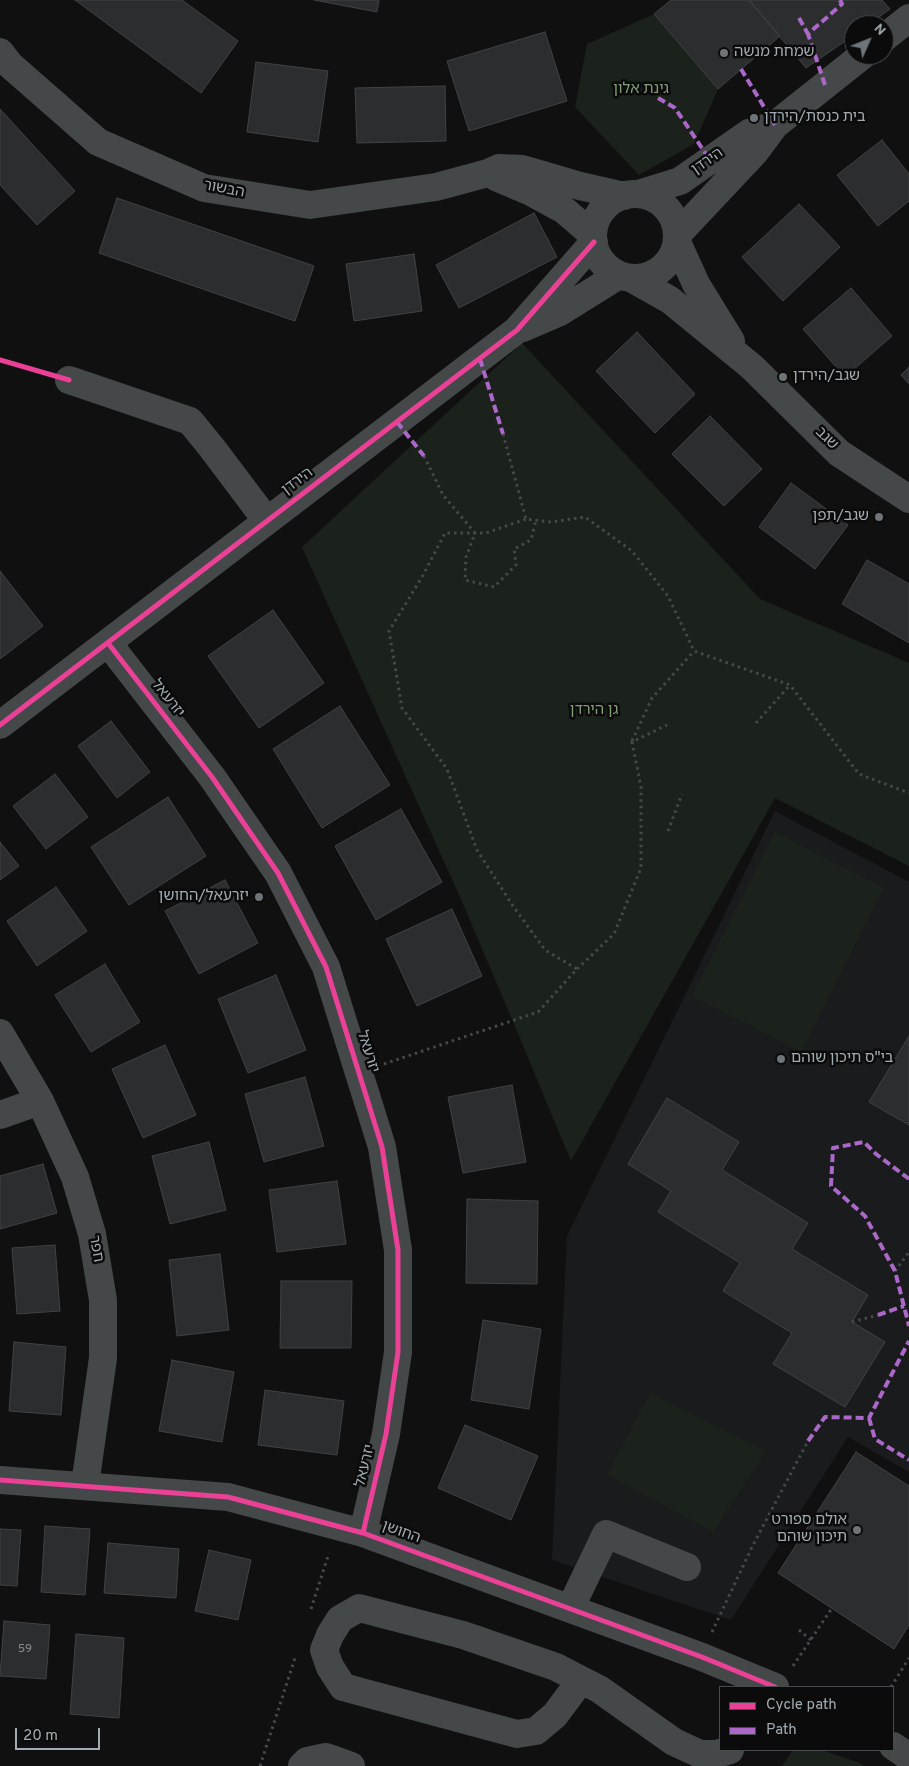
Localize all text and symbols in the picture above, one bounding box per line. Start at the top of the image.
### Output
north arrow [844,15,894,65]
text: N [870,20,889,39]
place label: שמחת מנשה [734,44,815,62]
marker: שמחת מנשה [718,47,730,59]
park label: גינת אלון [613,81,669,99]
place label: בית כנסת/הירדן [764,109,866,127]
marker: בית כנסת/הירדן [748,112,760,124]
street label: הירדן [689,145,727,179]
street label: הבשור [202,177,246,203]
place label: שגב/הירדן [793,368,860,386]
marker: שגב/הירדן [777,371,789,383]
street label: שגב [811,424,841,454]
street label: הירדן [279,464,317,500]
place label: שגב/תפן [813,508,869,526]
marker: שגב/תפן [873,511,885,523]
street label: יזרעאל [147,676,187,722]
park label: גן הירדן [570,702,618,720]
place label: יזרעאל/החושן [159,888,249,906]
marker: יזרעאל/החושן [253,891,265,903]
street label: יזרעאל [352,1029,382,1075]
place label: בי"ס תיכון שוהם [791,1050,893,1068]
marker: בי"ס תיכון שוהם [775,1053,787,1065]
street label: חפר [84,1234,106,1264]
street label: יזרעאל [352,1443,380,1489]
place label: אולם ספורט תיכון שוהם [772,1512,847,1547]
street label: החושן [379,1518,423,1548]
marker: אולם ספורט תיכון שוהם [851,1524,863,1536]
house number: 59 [18,1643,32,1657]
legend [719,1686,894,1751]
text: Cycle path [766,1696,837,1715]
scale bar [18,1718,102,1750]
text: Path [766,1721,797,1740]
text: 20 m [23,1727,58,1746]

